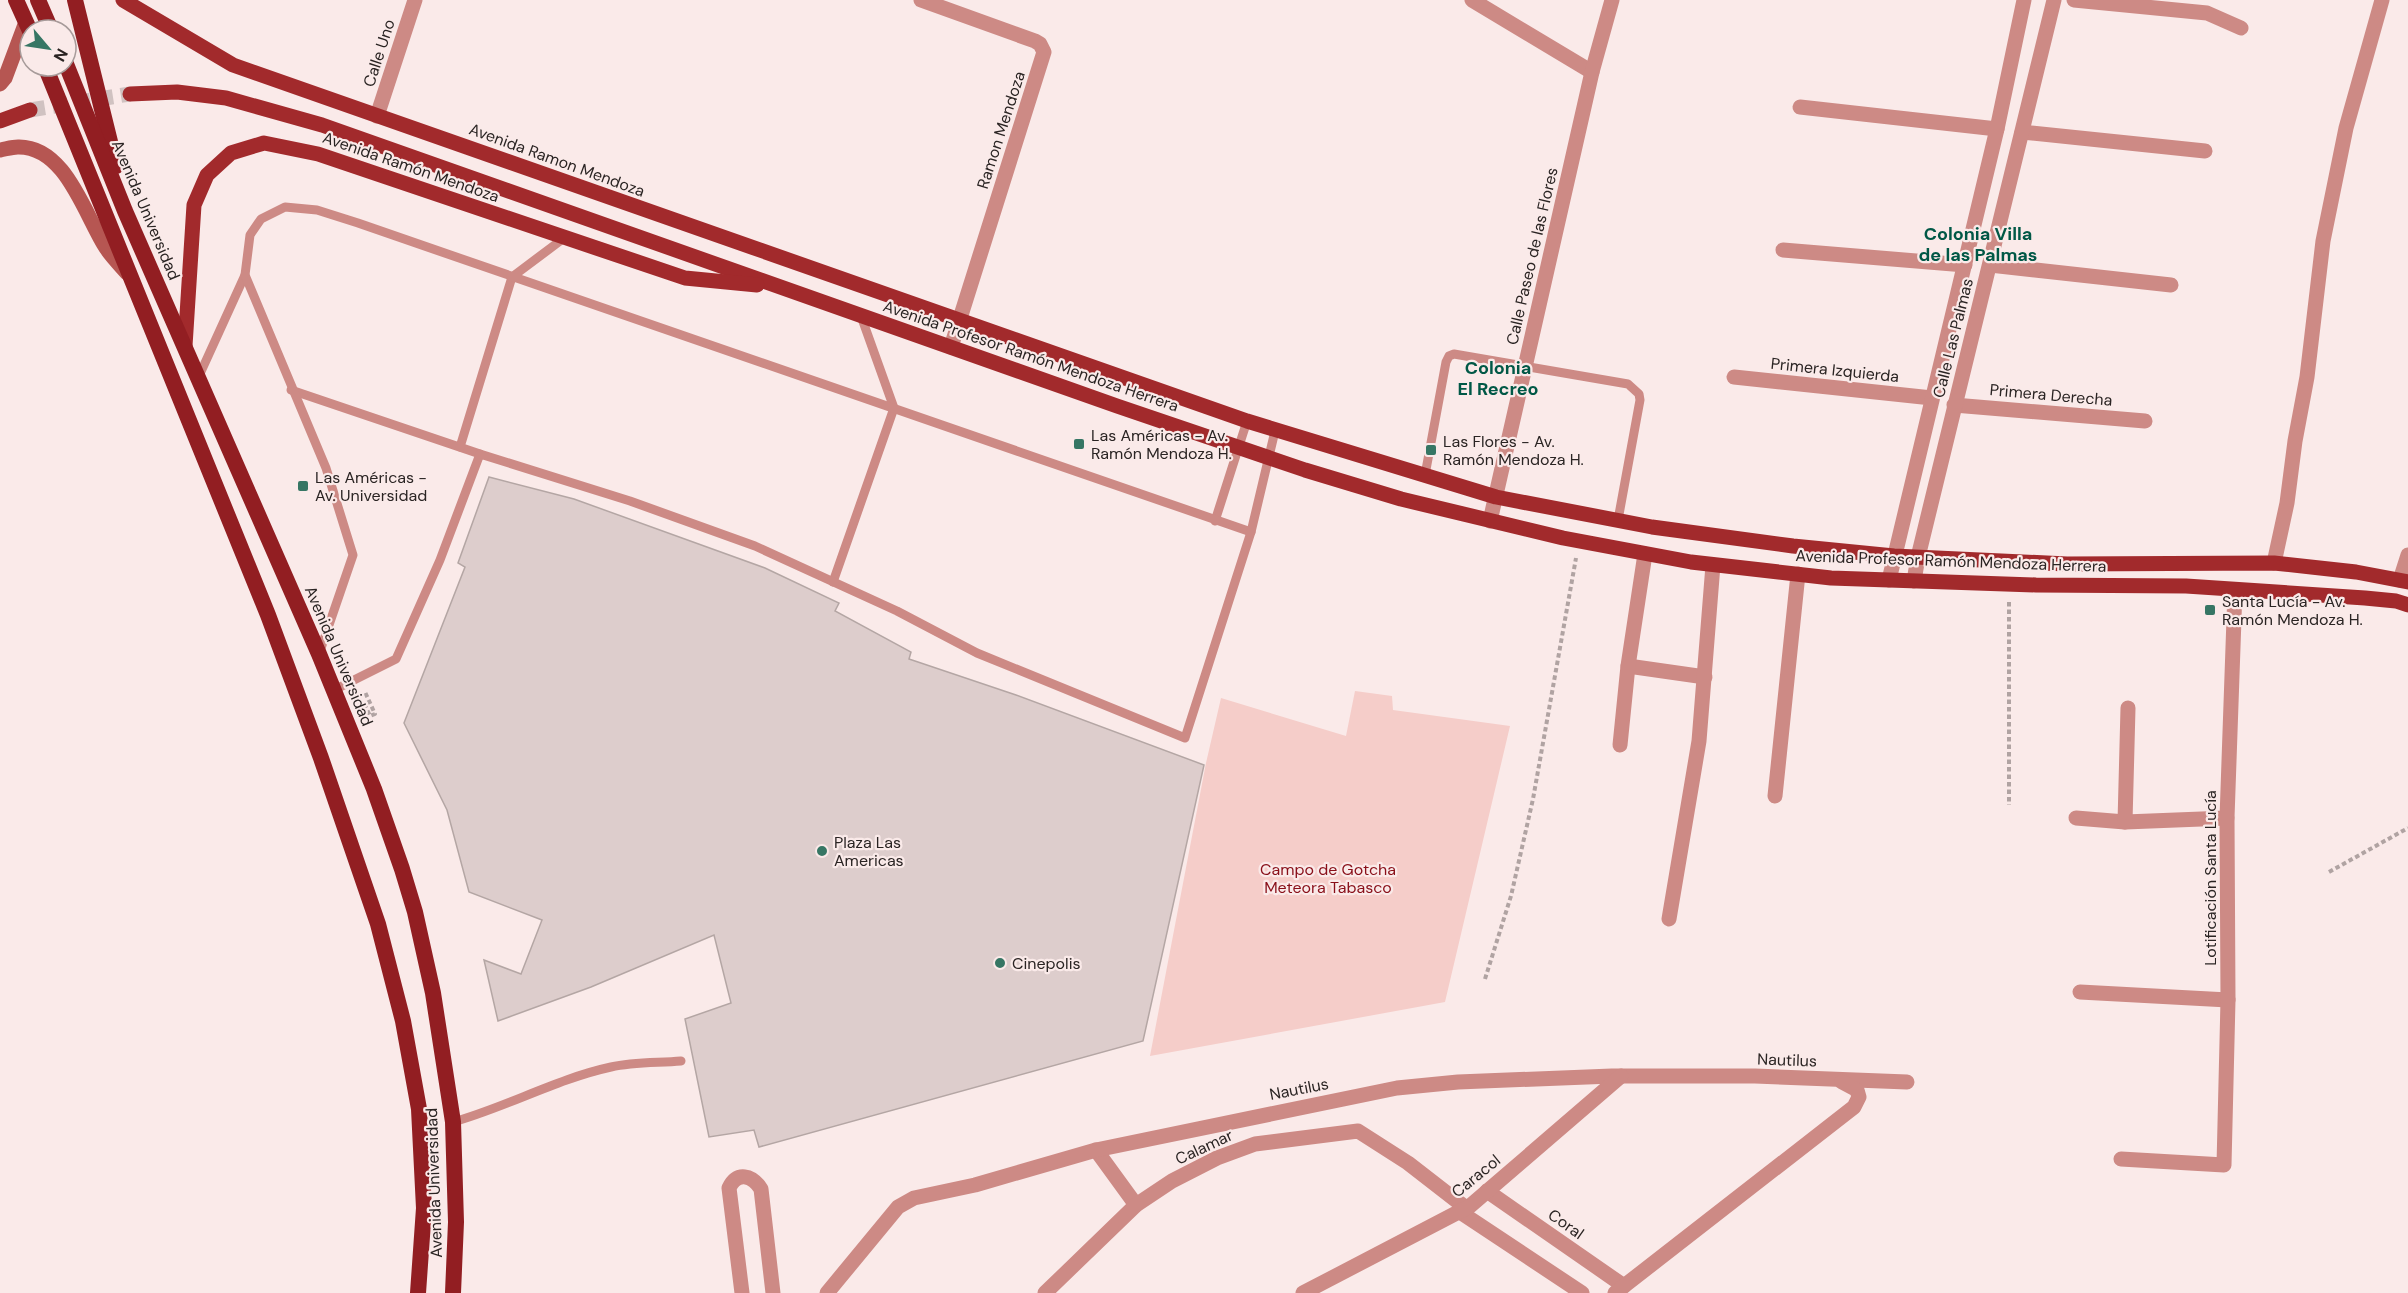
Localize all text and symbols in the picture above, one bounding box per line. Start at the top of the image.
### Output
street label: Calle Uno [358,17,400,89]
north arrow [18,18,78,78]
text: N [49,45,73,65]
street label: Ramon Mendoza [972,69,1030,191]
street label: Avenida Ramon Mendoza [466,118,648,202]
street label: Avenida Ramón Mendoza [320,127,502,207]
street label: Avenida Universidad [107,137,185,283]
street label: Calle Paseo de las Flores [1501,165,1563,347]
district label: Colonia Villa de las Palmas [1919,222,2037,267]
street label: Calle Las Palmas [1928,276,1978,400]
street label: Avenida Profesor Ramón Mendoza Herrera [880,295,1182,417]
street label: Primera Izquierda [1770,353,1900,387]
district label: Colonia El Recreo [1457,356,1539,401]
street label: Primera Derecha [1989,379,2113,411]
place label: Las Américas - Av. Ramón Mendoza H. [1091,425,1232,464]
place label: Las Flores - Av. Ramón Mendoza H. [1443,431,1584,470]
marker: Las Américas - Av. Ramón Mendoza H. [1072,437,1086,451]
marker: Las Flores - Av. Ramón Mendoza H. [1424,443,1438,457]
place label: Las Américas - Av. Universidad [315,467,427,506]
marker: Las Américas - Av. Universidad [296,479,310,493]
street label: Avenida Profesor Ramón Mendoza Herrera [1795,545,2107,577]
street label: Avenida Universidad [300,583,378,729]
place label: Santa Lucía - Av. Ramón Mendoza H. [2222,591,2363,630]
marker: Santa Lucía - Av. Ramón Mendoza H. [2203,603,2217,617]
street label: Lotificación Santa Lucía [2200,790,2221,966]
place label: Plaza Las Americas [834,832,904,871]
marker: Plaza Las Americas [815,844,829,858]
park label: Campo de Gotcha Meteora Tabasco [1260,859,1396,898]
place label: Cinepolis [1012,953,1081,974]
marker: Cinepolis [993,956,1007,970]
street label: Nautilus [1757,1048,1817,1072]
street label: Nautilus [1268,1073,1330,1105]
street label: Avenida Universidad [421,1108,447,1258]
street label: Calamar [1172,1124,1236,1169]
street label: Caracol [1447,1150,1505,1202]
street label: Coral [1544,1204,1588,1244]

